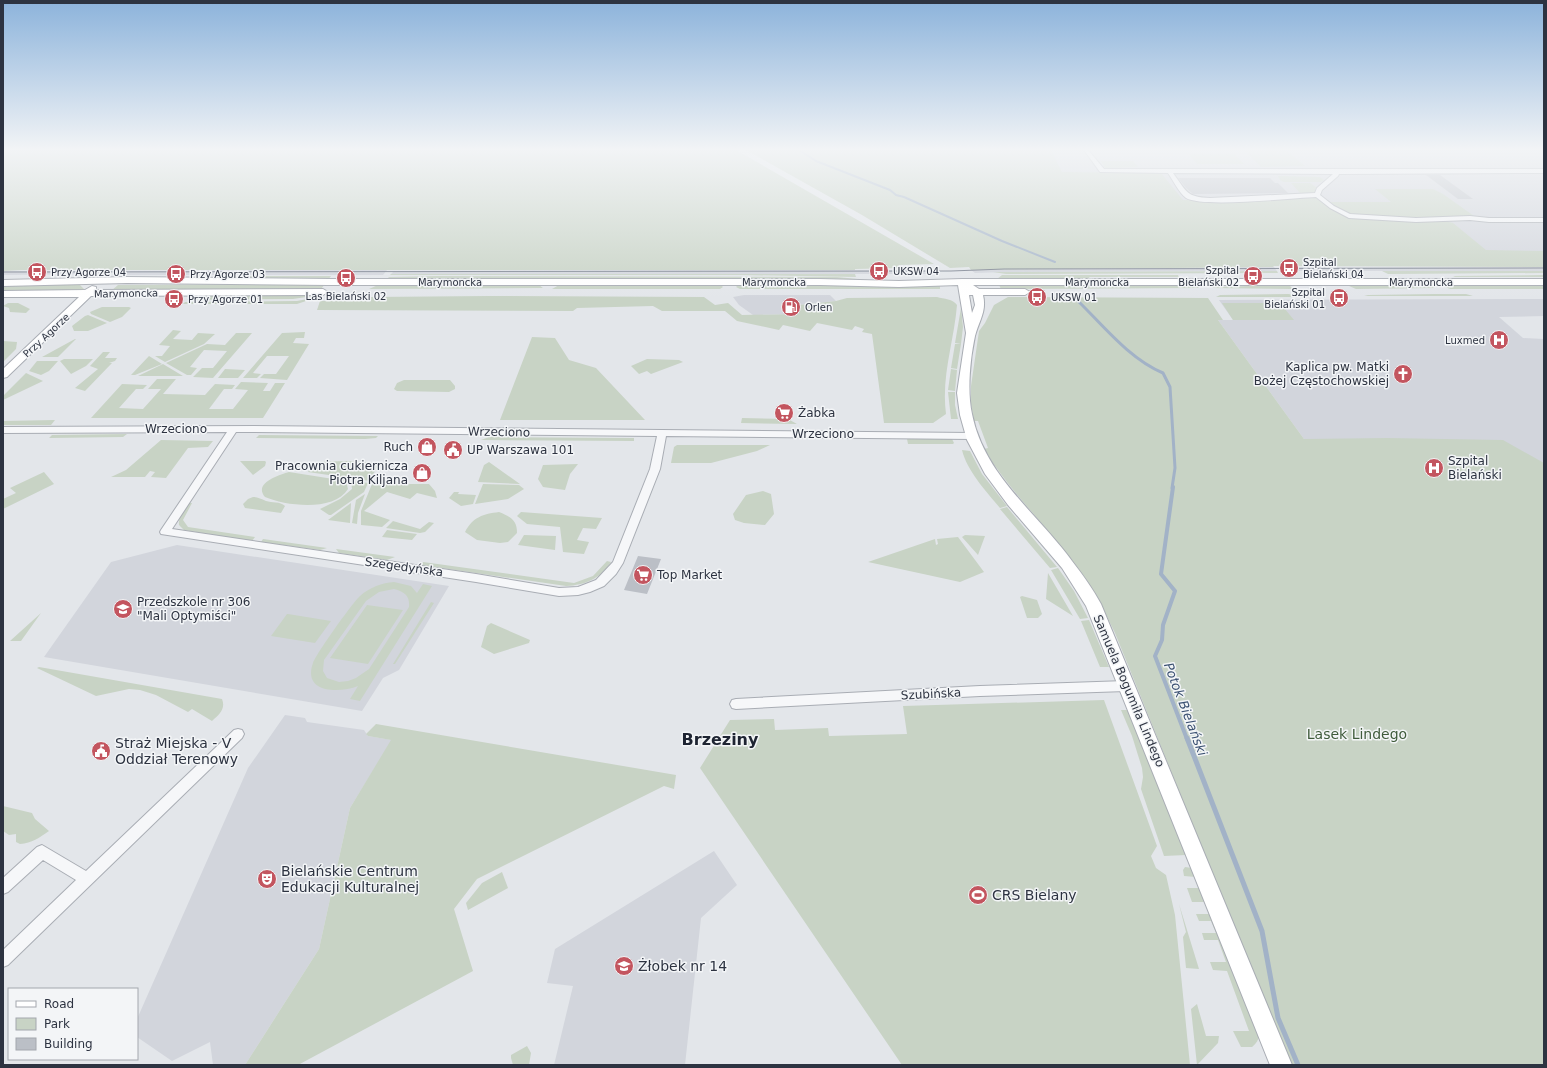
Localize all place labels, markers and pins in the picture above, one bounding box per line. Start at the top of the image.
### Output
bus stop icon: Szpital Bielański 04 [1278,257,1300,279]
place label: Szpital Bielański 04 [1303,257,1364,280]
bus stop icon: UKSW 04 [868,260,890,282]
bus stop icon: Przy Agorze 04 [26,261,48,283]
bus stop icon: Przy Agorze 03 [165,263,187,285]
place label: Szpital Bielański 02 [1178,265,1239,288]
bus stop icon: Szpital Bielański 02 [1242,265,1264,287]
place label: UKSW 04 [893,266,939,277]
place label: Przy Agorze 04 [51,267,126,278]
bus stop icon: Las Bielański 02 [335,267,357,289]
place label: Przy Agorze 03 [190,269,265,280]
bus stop icon: UKSW 01 [1026,286,1048,308]
place label: Szpital Bielański 01 [1264,287,1325,310]
bus stop icon: Szpital Bielański 01 [1328,287,1350,309]
bus stop icon: Przy Agorze 01 [163,288,185,310]
place label: Las Bielański 02 [306,291,386,302]
place label: UKSW 01 [1051,292,1097,303]
place label: Przy Agorze 01 [188,294,263,305]
fuel station icon: Orlen [780,296,802,318]
place label: Orlen [805,302,832,313]
hospital icon: Luxmed [1488,329,1510,351]
place label: Luxmed [1445,335,1485,346]
place label: Kaplica pw. Matki Bożej Częstochowskiej [1254,360,1389,388]
church icon: Kaplica pw. Matki Bożej Częstochowskiej [1392,363,1414,385]
supermarket icon: Żabka [773,402,795,424]
place label: Żabka [798,405,835,420]
shop icon: Ruch [416,436,438,458]
public building icon: UP Warszawa 101 [442,439,464,461]
place label: Ruch [383,440,413,454]
place label: UP Warszawa 101 [467,443,574,457]
place label: Szpital Bielański [1448,454,1502,482]
hospital icon: Szpital Bielański [1423,457,1445,479]
place label: Pracownia cukiernicza Piotra Kiljana [275,459,408,487]
shop icon: Pracownia cukiernicza Piotra Kiljana [411,462,433,484]
supermarket icon: Top Market [632,564,654,586]
place label: Top Market [656,568,723,582]
place label: Przedszkole nr 306 "Mali Optymiści" [137,595,250,623]
school or university icon: Przedszkole nr 306 "Mali Optymiści" [112,598,134,620]
place label: Straż Miejska - V Oddział Terenowy [115,735,238,767]
public building icon: Straż Miejska - V Oddział Terenowy [90,740,112,762]
place label: Bielańskie Centrum Edukacji Kulturalnej [281,863,419,895]
theatre icon: Bielańskie Centrum Edukacji Kulturalnej [256,868,278,890]
sports icon: CRS Bielany [967,884,989,906]
place label: CRS Bielany [992,887,1077,903]
school or university icon: Żłobek nr 14 [613,955,635,977]
place label: Żłobek nr 14 [638,957,727,974]

